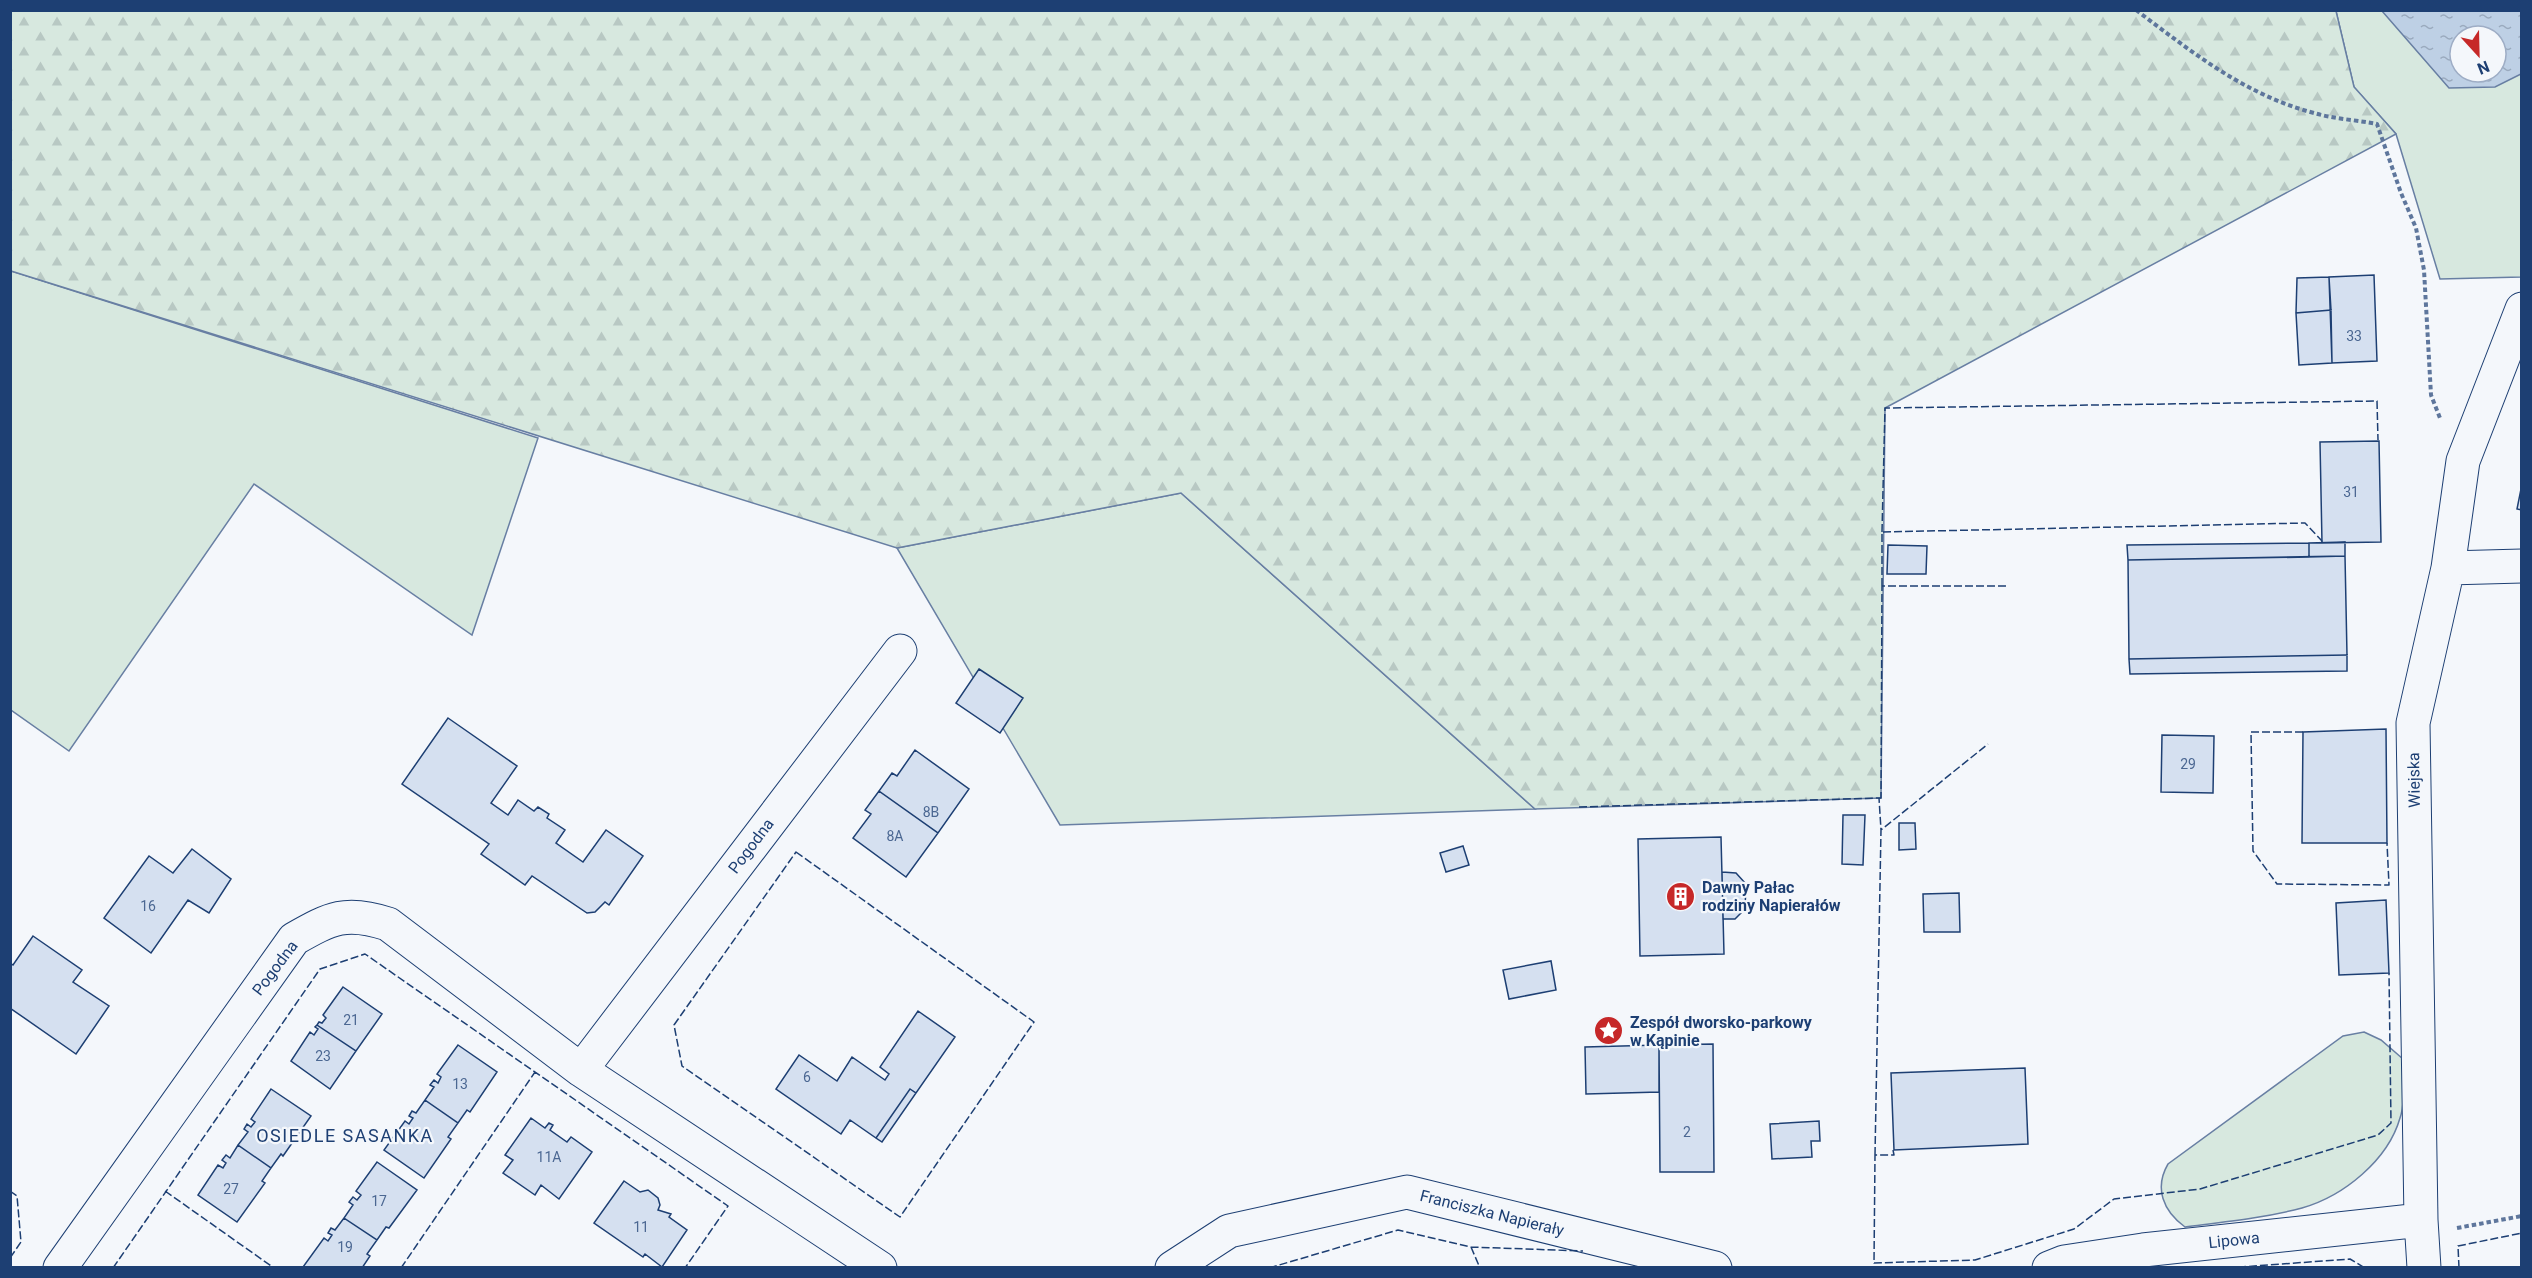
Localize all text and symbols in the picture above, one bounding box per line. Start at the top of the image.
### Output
north arrow [2448,24,2508,84]
text: N [2475,57,2492,78]
house number: 33 [2346,328,2362,344]
house number: 31 [2343,484,2359,500]
street label: Wiejska [2404,752,2424,808]
house number: 29 [2180,756,2196,772]
house number: 8B [923,804,939,820]
street label: Pogodna [724,815,778,877]
house number: 8A [886,828,904,844]
place label: Dawny Pałac rodziny Napierałów [1702,878,1841,915]
building icon: Dawny Pałac rodziny Napierałów [1665,880,1697,912]
house number: 16 [140,898,156,914]
street label: Pogodna [248,937,302,999]
house number: 21 [343,1012,359,1028]
place label: Zespół dworsko-parkowy w Kąpinie [1630,1013,1813,1050]
place icon: Zespół dworsko-parkowy w Kąpinie [1593,1015,1625,1047]
house number: 23 [315,1048,331,1064]
house number: 6 [803,1069,811,1085]
house number: 13 [452,1076,468,1092]
house number: 2 [1683,1124,1691,1140]
district label: OSIEDLE SASANKA [256,1125,434,1146]
house number: 11A [537,1149,561,1165]
house number: 27 [223,1181,239,1197]
street label: Franciszka Napierały [1418,1186,1566,1240]
house number: 17 [371,1193,387,1209]
house number: 11 [633,1219,649,1235]
street label: Lipowa [2207,1228,2261,1252]
house number: 19 [337,1239,353,1255]

